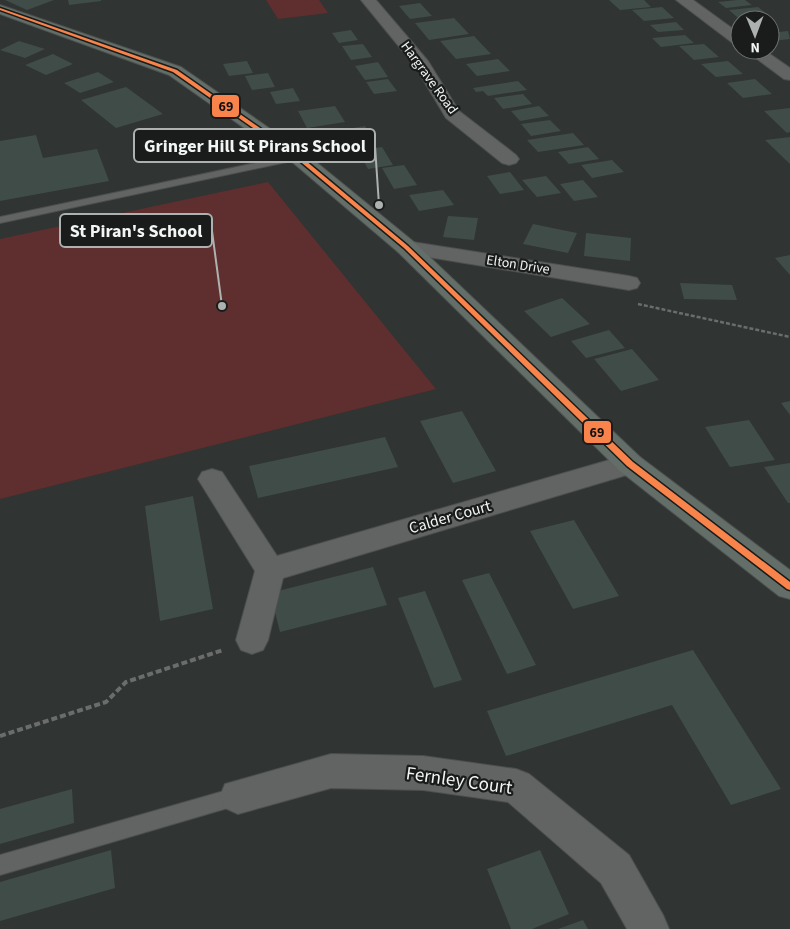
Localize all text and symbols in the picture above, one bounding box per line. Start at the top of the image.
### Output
north arrow [730,10,780,60]
street label: Hargrave Road [396,37,462,119]
text: N [750,37,760,57]
line badge: 69 [211,94,240,118]
text: 69 [219,97,233,117]
callout: Gringer Hill St Pirans School [134,129,375,162]
text: Gringer Hill St Pirans School [144,134,366,159]
callout: St Piran's School [60,214,212,247]
text: St Piran's School [70,219,202,244]
street label: Elton Drive [485,250,551,280]
line badge: 69 [583,420,612,444]
text: 69 [590,423,604,443]
street label: Calder Court [406,495,494,539]
street label: Fernley Court [404,760,514,802]

